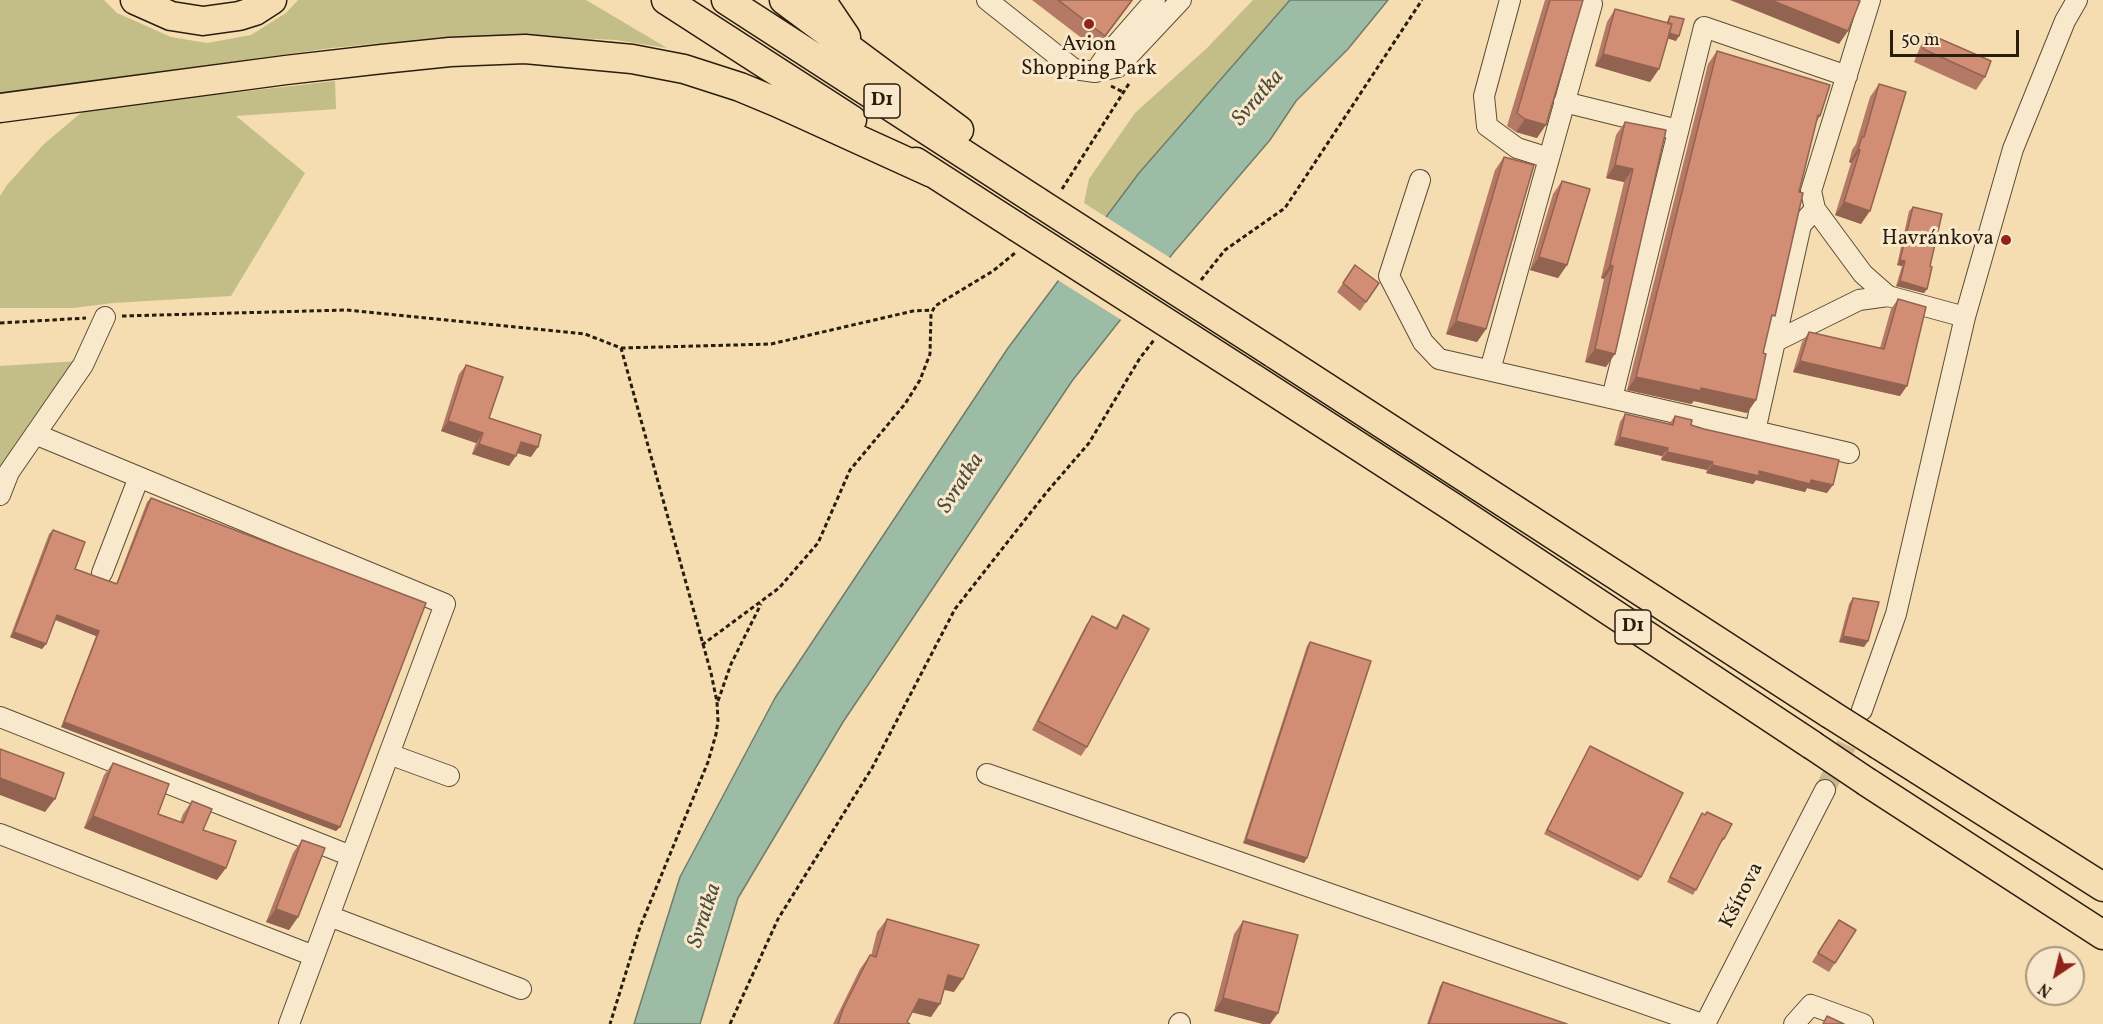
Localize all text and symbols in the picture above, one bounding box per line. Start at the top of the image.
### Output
marker: Avion Shopping Park [1082,17,1096,31]
scale bar [1893,18,2022,56]
text: 50 m [1901,28,1940,53]
place label: Avion Shopping Park [1021,33,1157,83]
water label: Svratka [1227,65,1291,133]
road number: D1 [864,84,900,118]
place label: Havránkova [1882,227,1994,253]
marker: Havránkova [1999,233,2013,247]
water label: Svratka [933,449,991,519]
road number: D1 [1615,610,1651,644]
street label: Kšírova [1716,859,1770,933]
water label: Svratka [683,881,729,951]
north arrow [2025,946,2085,1006]
text: N [2035,977,2057,1001]

